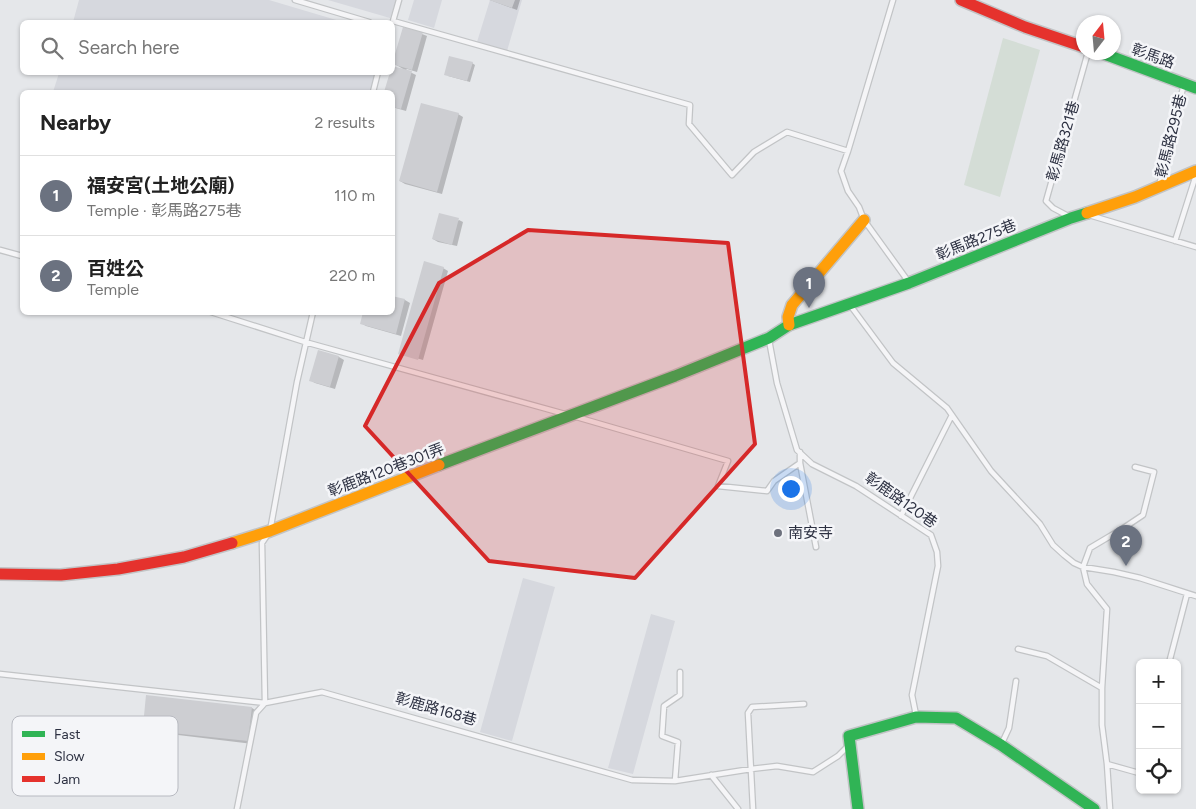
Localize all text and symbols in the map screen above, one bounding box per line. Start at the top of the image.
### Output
north arrow [1076,15,1121,60]
search box [20,20,395,75]
icon: search [38,34,66,62]
text: Search here [78,36,180,59]
street label: 彰馬路 [1129,40,1177,72]
street label: 彰馬路295巷 [1152,92,1190,180]
street label: 彰馬路321巷 [1043,99,1083,183]
text: Nearby [40,110,111,135]
text: 2 results [315,113,375,132]
text: 福安宮(土地公廟) [87,174,235,197]
text: 1 [53,186,59,205]
text: 110 m [334,186,375,205]
text: Temple · 彰馬路275巷 [87,201,242,220]
street label: 彰馬路275巷 [933,216,1019,264]
text: 百姓公 [87,257,144,280]
text: 2 [51,266,61,285]
text: 220 m [329,266,375,285]
pin: 1 [793,267,825,308]
text: Temple [87,280,139,299]
street label: 彰鹿路120巷301弄 [325,440,447,500]
street label: 彰鹿路120巷 [861,468,941,532]
your location [778,476,804,502]
place label: 南安寺 [788,524,833,542]
pin: 2 [1110,525,1142,566]
marker: 南安寺 [772,527,784,539]
map controls [1136,659,1181,794]
button: + [1136,659,1181,704]
street label: 彰鹿路168巷 [393,689,479,729]
button: − [1136,704,1181,749]
legend [12,716,178,796]
text: Fast [54,726,80,743]
text: Slow [54,748,85,765]
button: locate [1136,749,1181,794]
text: Jam [54,771,80,788]

